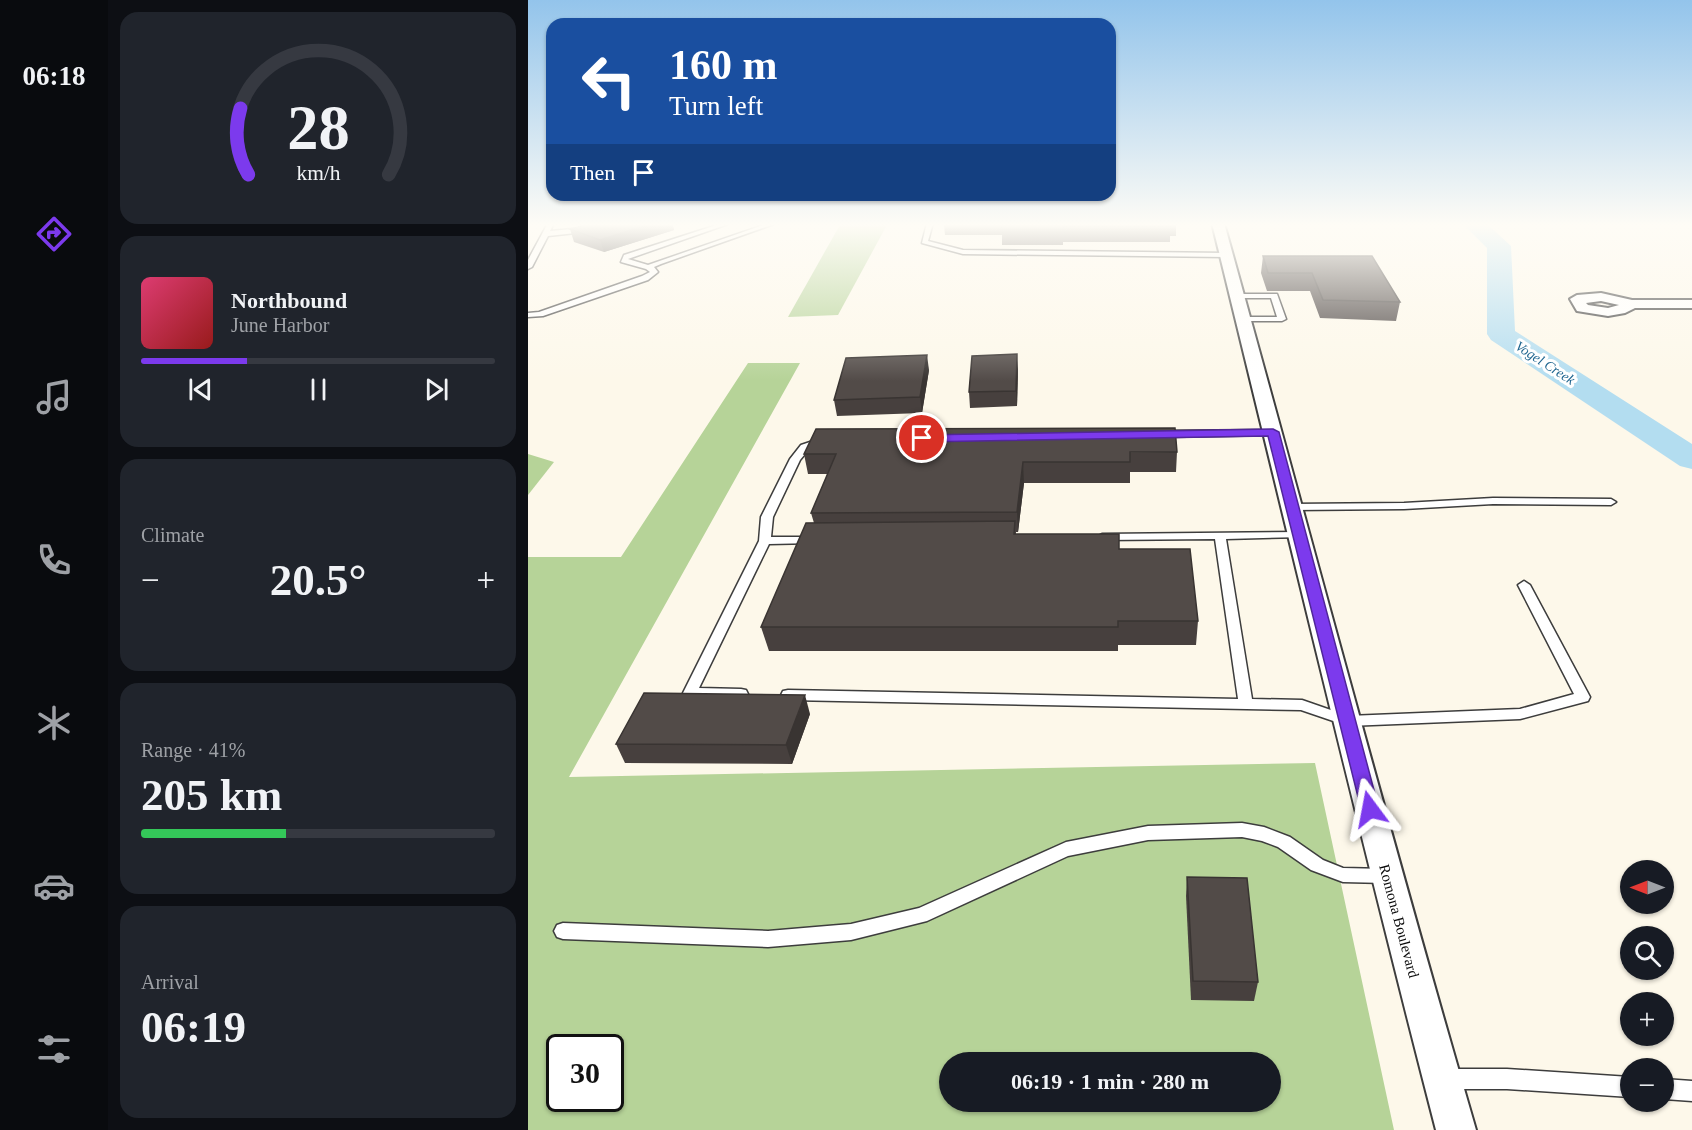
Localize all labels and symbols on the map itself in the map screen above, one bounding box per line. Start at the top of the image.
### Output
water label: Vogel Creek [1513,338,1578,388]
pin [896,412,947,463]
position arrow [1338,777,1402,841]
north arrow [1620,860,1674,914]
street label: Romona Boulevard [1376,862,1422,980]
speed limit sign: 30 [546,1034,624,1112]

